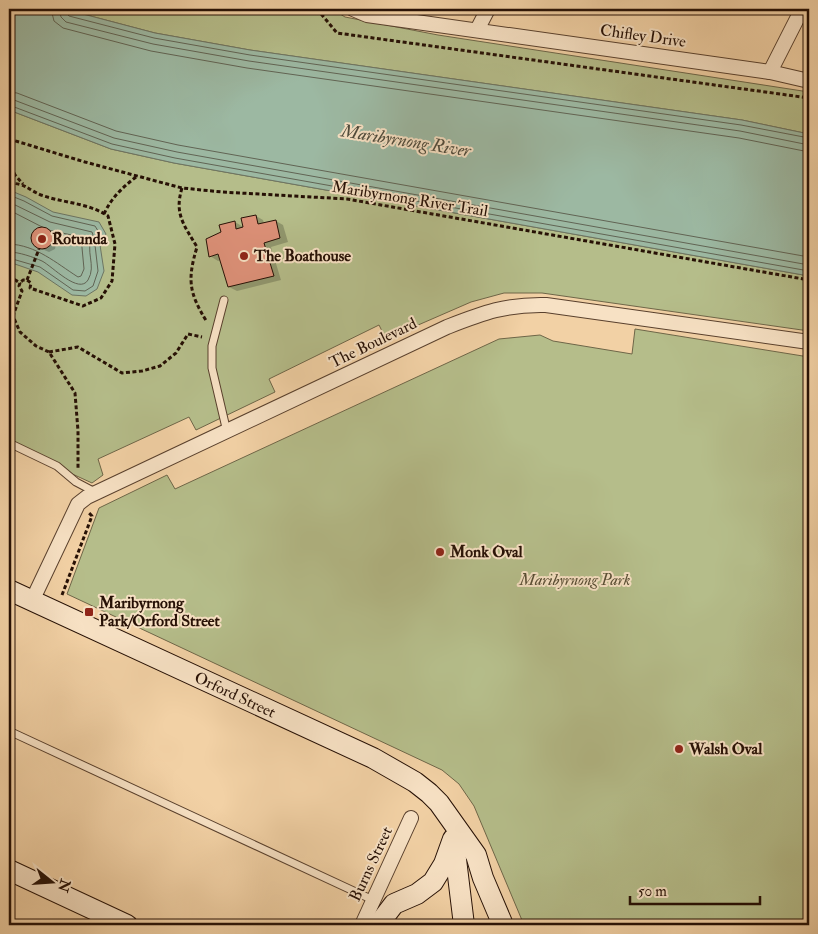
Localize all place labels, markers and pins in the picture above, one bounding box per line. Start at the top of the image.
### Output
place label: Rotunda [52,229,108,249]
marker: Rotunda [36,233,48,245]
place label: The Boathouse [253,246,351,266]
marker: The Boathouse [238,250,250,262]
place label: Monk Oval [449,542,524,562]
marker: Monk Oval [434,546,446,558]
place label: Maribyrnong Park/Orford Street [98,593,221,631]
marker: Maribyrnong Park/Orford Street [83,606,95,618]
place label: Walsh Oval [688,739,763,759]
marker: Walsh Oval [673,743,685,755]

